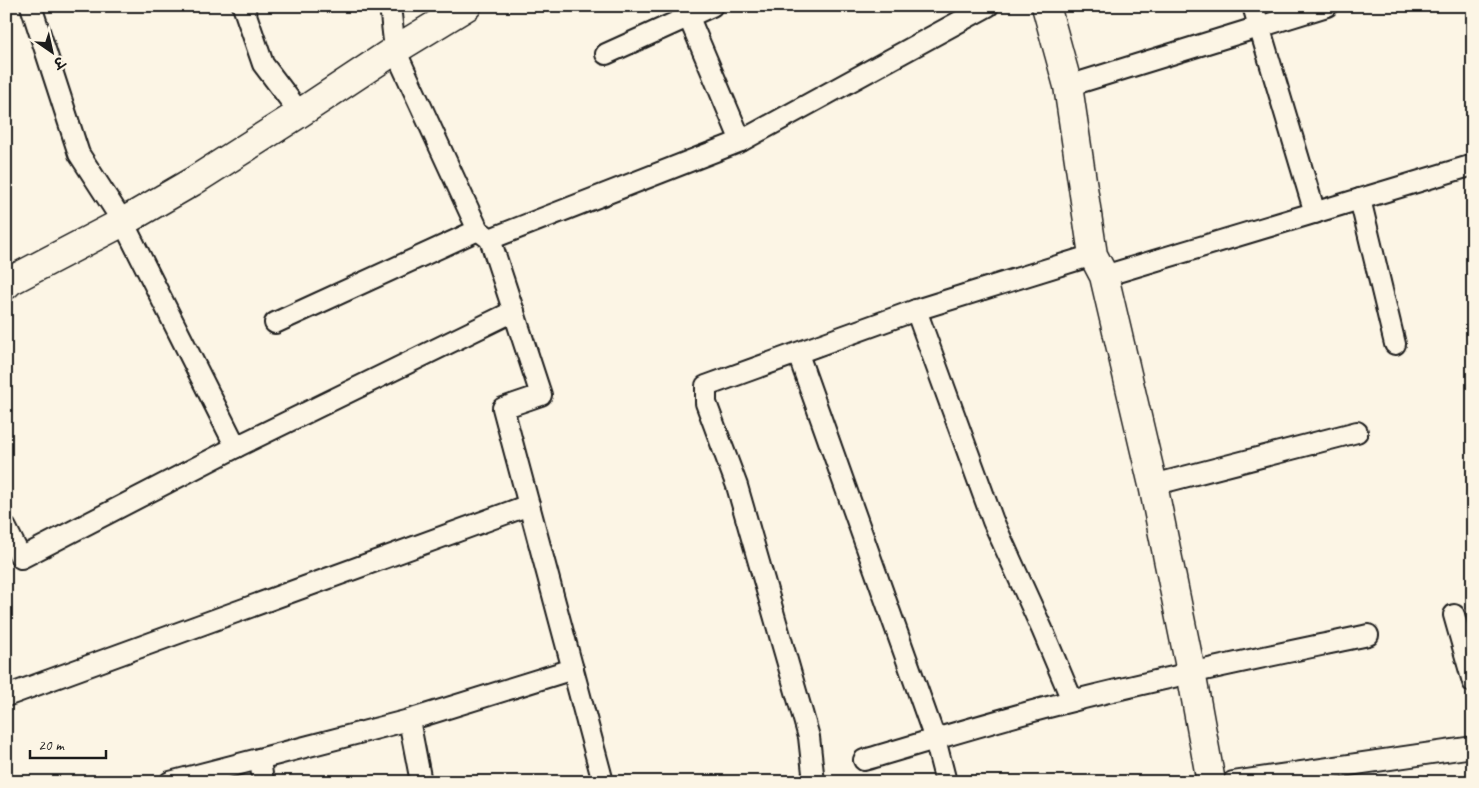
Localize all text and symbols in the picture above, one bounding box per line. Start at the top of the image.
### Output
north arrow [28,28,78,78]
text: उ [49,52,69,73]
scale bar [30,728,106,760]
text: 20 m [38,736,65,755]

